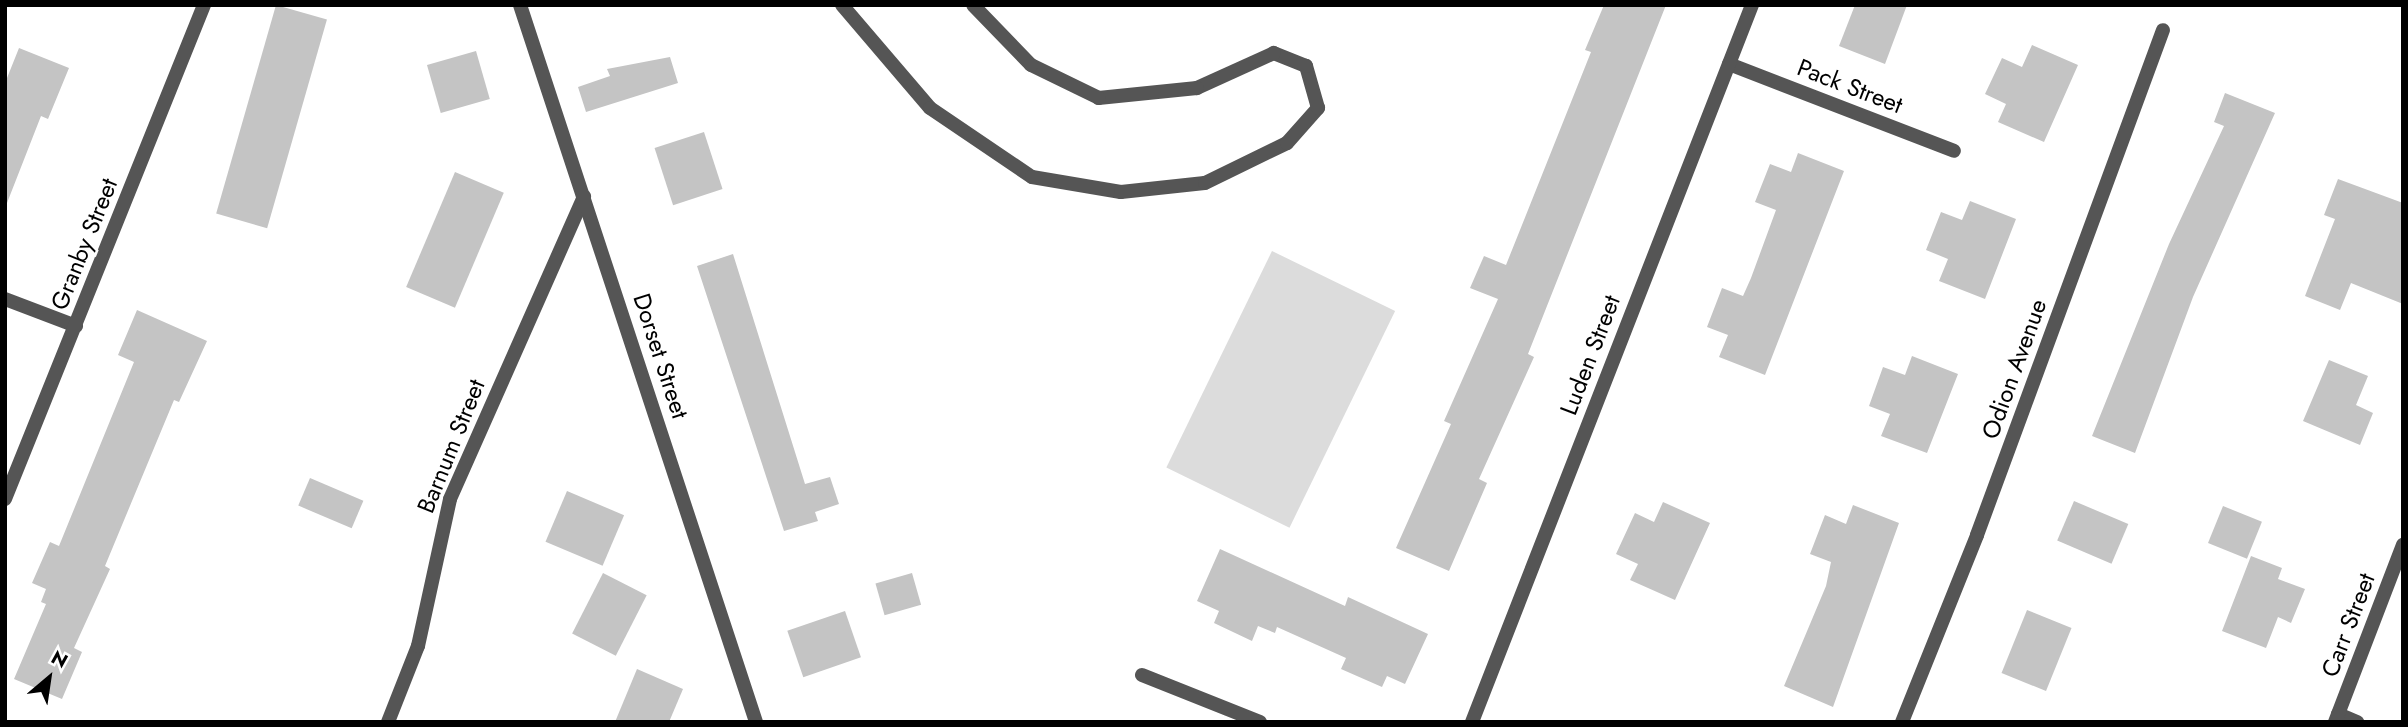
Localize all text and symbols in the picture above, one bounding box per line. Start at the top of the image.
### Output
street label: Pack Street [1793,53,1907,119]
street label: Granby Street [45,174,123,314]
street label: Dorset Street [627,290,695,422]
street label: Luden Street [1554,291,1626,419]
street label: Odion Avenue [1975,295,2053,443]
street label: Barnum Street [411,375,491,517]
street label: Carr Street [2315,569,2381,681]
north arrow [14,643,84,713]
text: N [46,644,73,675]

